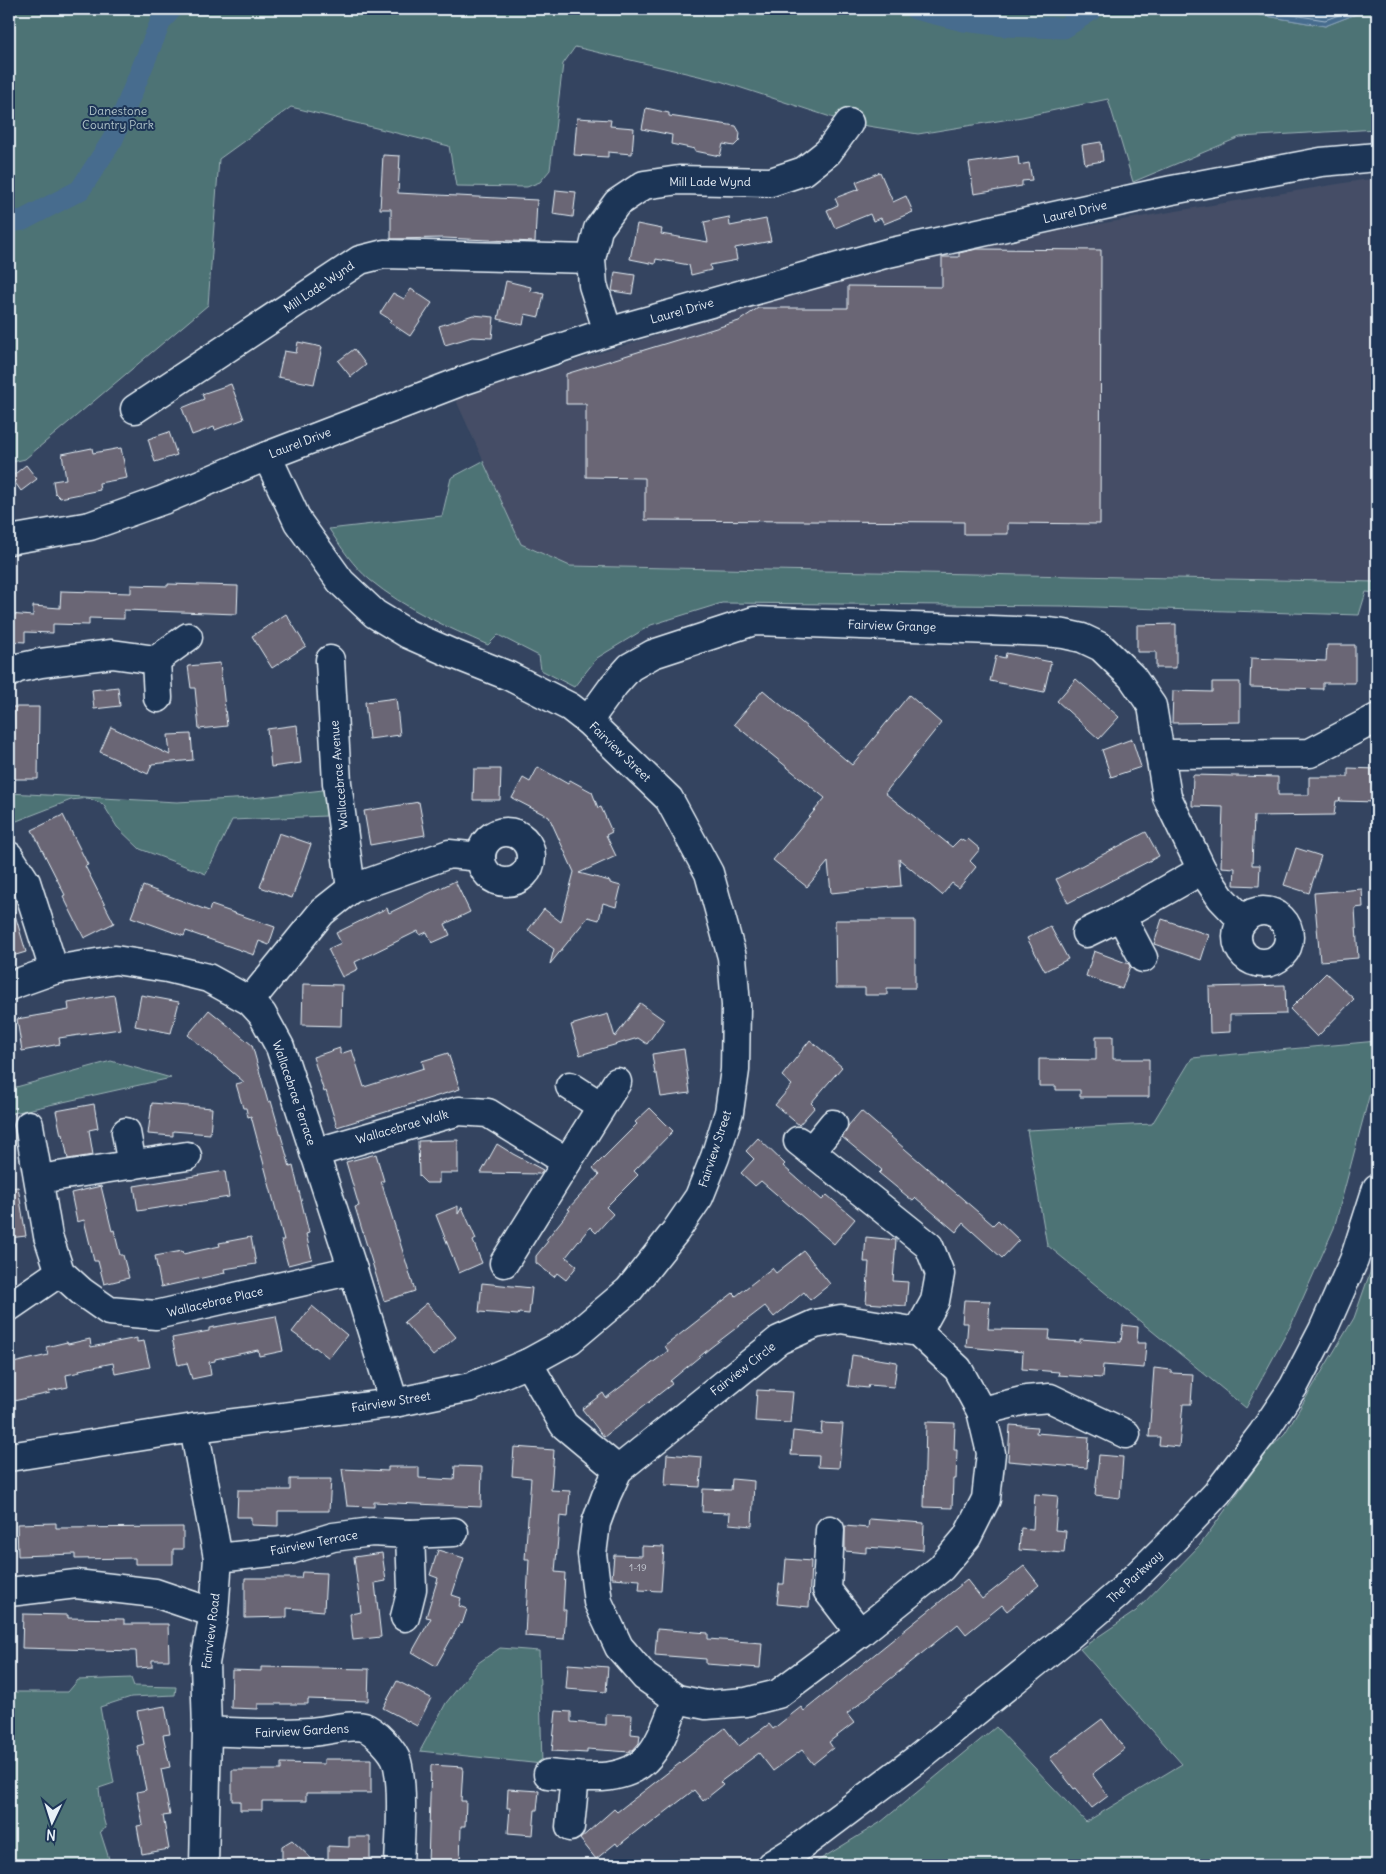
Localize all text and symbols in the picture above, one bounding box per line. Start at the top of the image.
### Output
park label: Danestone Country Park [82,103,154,132]
street label: Mill Lade Wynd [669,174,751,189]
street label: Laurel Drive [1041,197,1108,226]
street label: Mill Lade Wynd [281,258,357,316]
street label: Laurel Drive [648,294,715,327]
street label: Laurel Drive [267,424,333,461]
street label: Fairview Grange [848,616,936,635]
street label: Fairview Street [586,718,654,785]
street label: Wallacebrae Avenue [326,720,351,830]
street label: Wallacebrae Terrace [269,1038,319,1147]
street label: Wallacebrae Walk [354,1106,450,1147]
street label: Fairview Street [695,1109,734,1189]
street label: Wallacebrae Place [165,1283,265,1320]
street label: Fairview Circle [707,1339,778,1399]
street label: Fairview Street [350,1388,432,1415]
street label: Fairview Terrace [269,1527,359,1558]
street label: The Parkway [1104,1547,1166,1606]
house number: 1-19 [629,1561,647,1574]
street label: Fairview Road [198,1592,223,1670]
street label: Fairview Gardens [255,1721,349,1740]
north arrow [28,1796,78,1846]
text: N [46,1826,57,1844]

